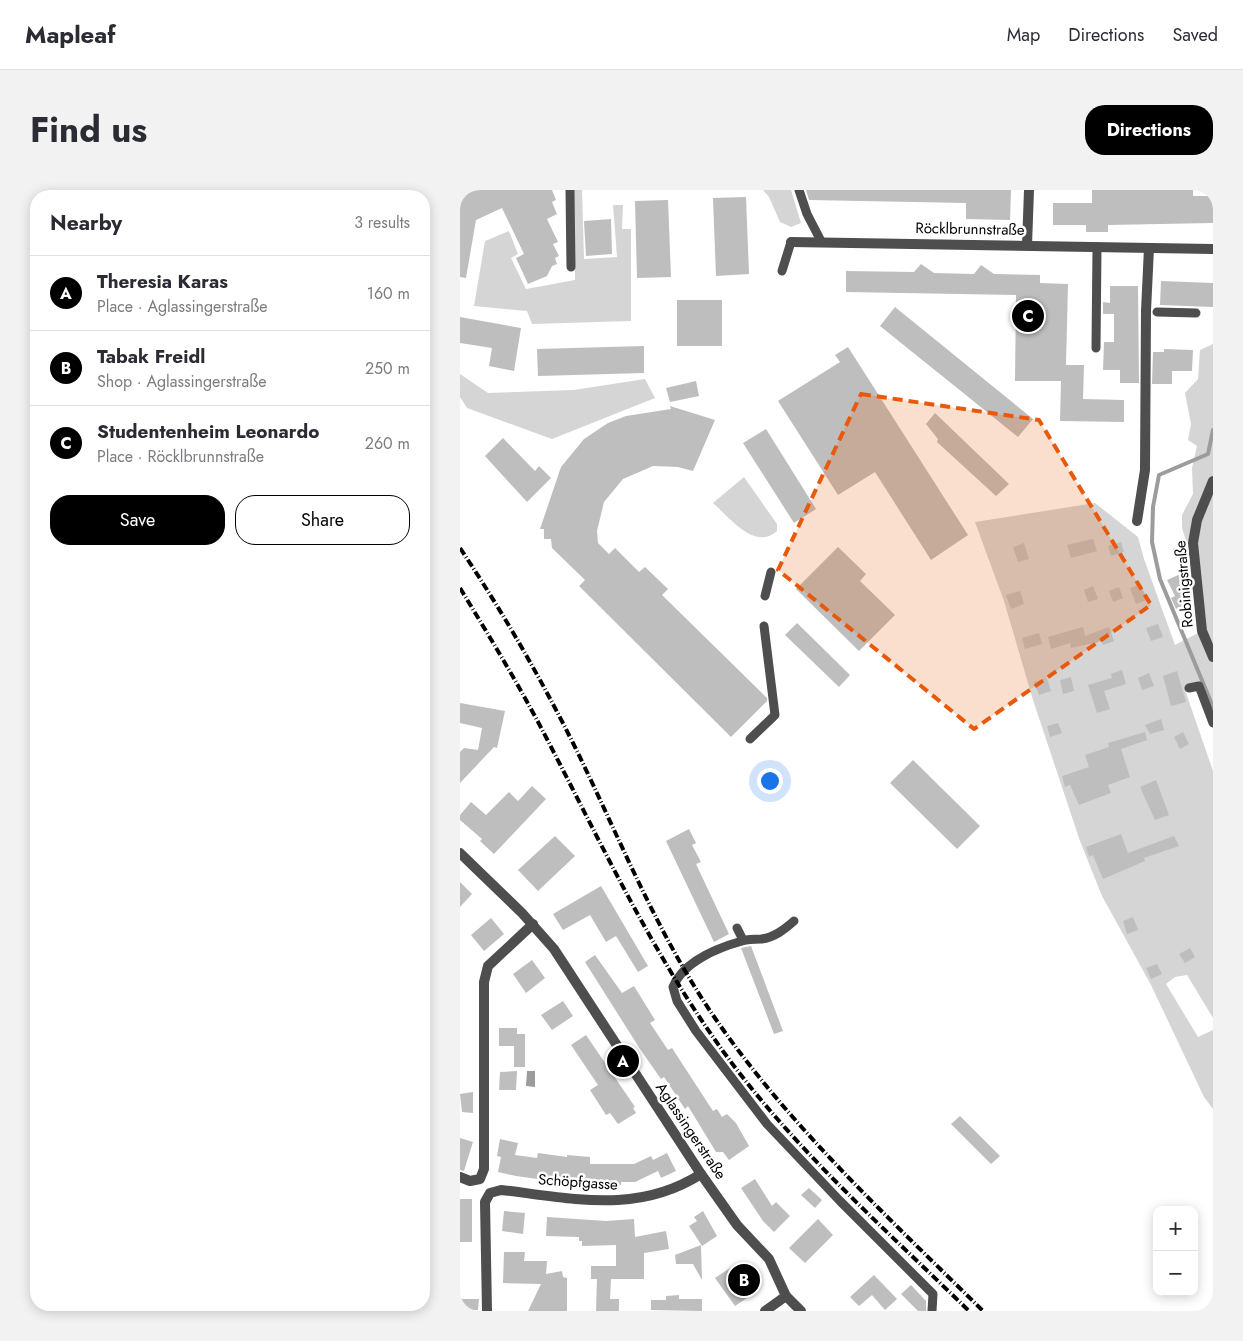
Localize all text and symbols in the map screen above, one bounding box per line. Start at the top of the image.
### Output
text: Mapleaf [25,17,116,52]
text: Map [1007,22,1040,48]
text: Directions [1068,22,1144,48]
text: Saved [1172,22,1218,48]
text: Find us [30,105,147,155]
button: Directions [1085,105,1213,155]
text: Nearby [50,208,122,238]
text: 3 results [354,211,410,234]
street label: Röcklbrunnstraße [915,217,1025,241]
text: Theresia Karas [97,268,228,295]
text: A [60,282,72,305]
text: 160 m [367,282,410,305]
text: Place · Aglassingerstraße [97,295,268,318]
pin: C [1012,297,1044,335]
text: Tabak Freidl [97,343,205,370]
text: B [61,357,71,380]
text: 250 m [365,357,410,380]
text: Shop · Aglassingerstraße [97,370,267,393]
text: Studentenheim Leonardo [97,418,320,445]
text: C [60,432,72,455]
text: 260 m [365,432,410,455]
text: Place · Röcklbrunnstraße [97,445,264,468]
button: Save [50,495,225,545]
button: Share [235,495,410,545]
street label: Robinigstraße [1169,539,1199,629]
your location [757,768,783,794]
pin: A [607,1042,639,1080]
street label: Aglassingerstraße [650,1078,732,1184]
street label: Schöpfgasse [537,1168,619,1196]
map controls [1153,1206,1198,1296]
button: + [1153,1206,1198,1251]
button: − [1153,1251,1198,1296]
pin: B [728,1261,760,1299]

